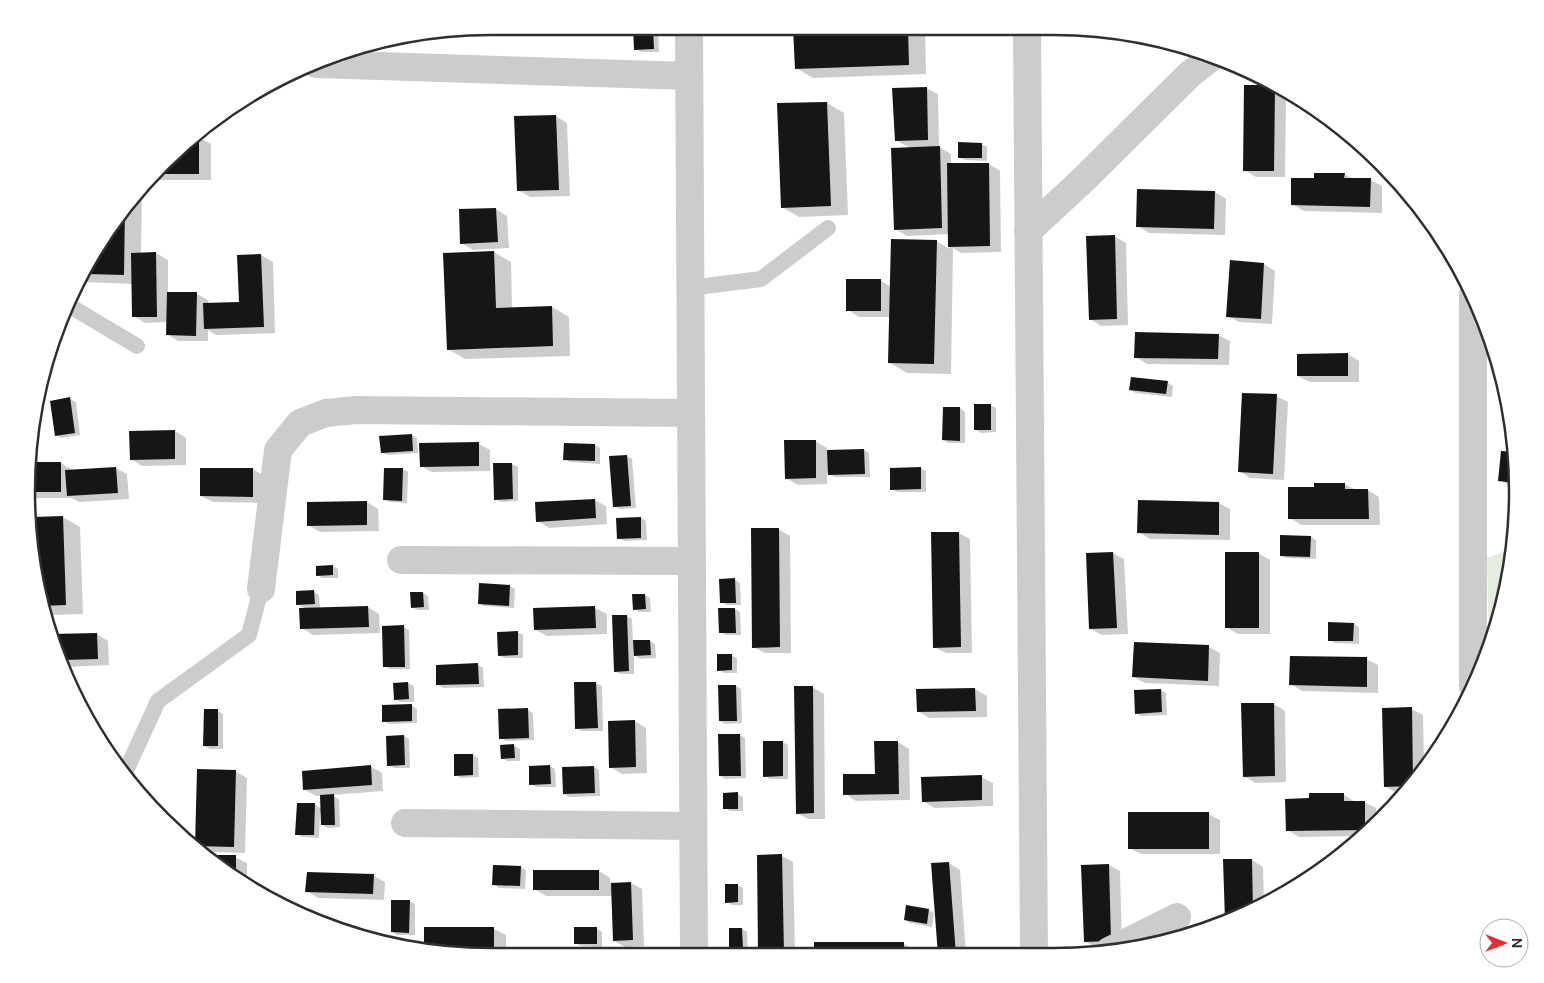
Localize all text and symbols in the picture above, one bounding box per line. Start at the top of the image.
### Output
north arrow [1479,918,1529,968]
text: N [1508,938,1526,948]

